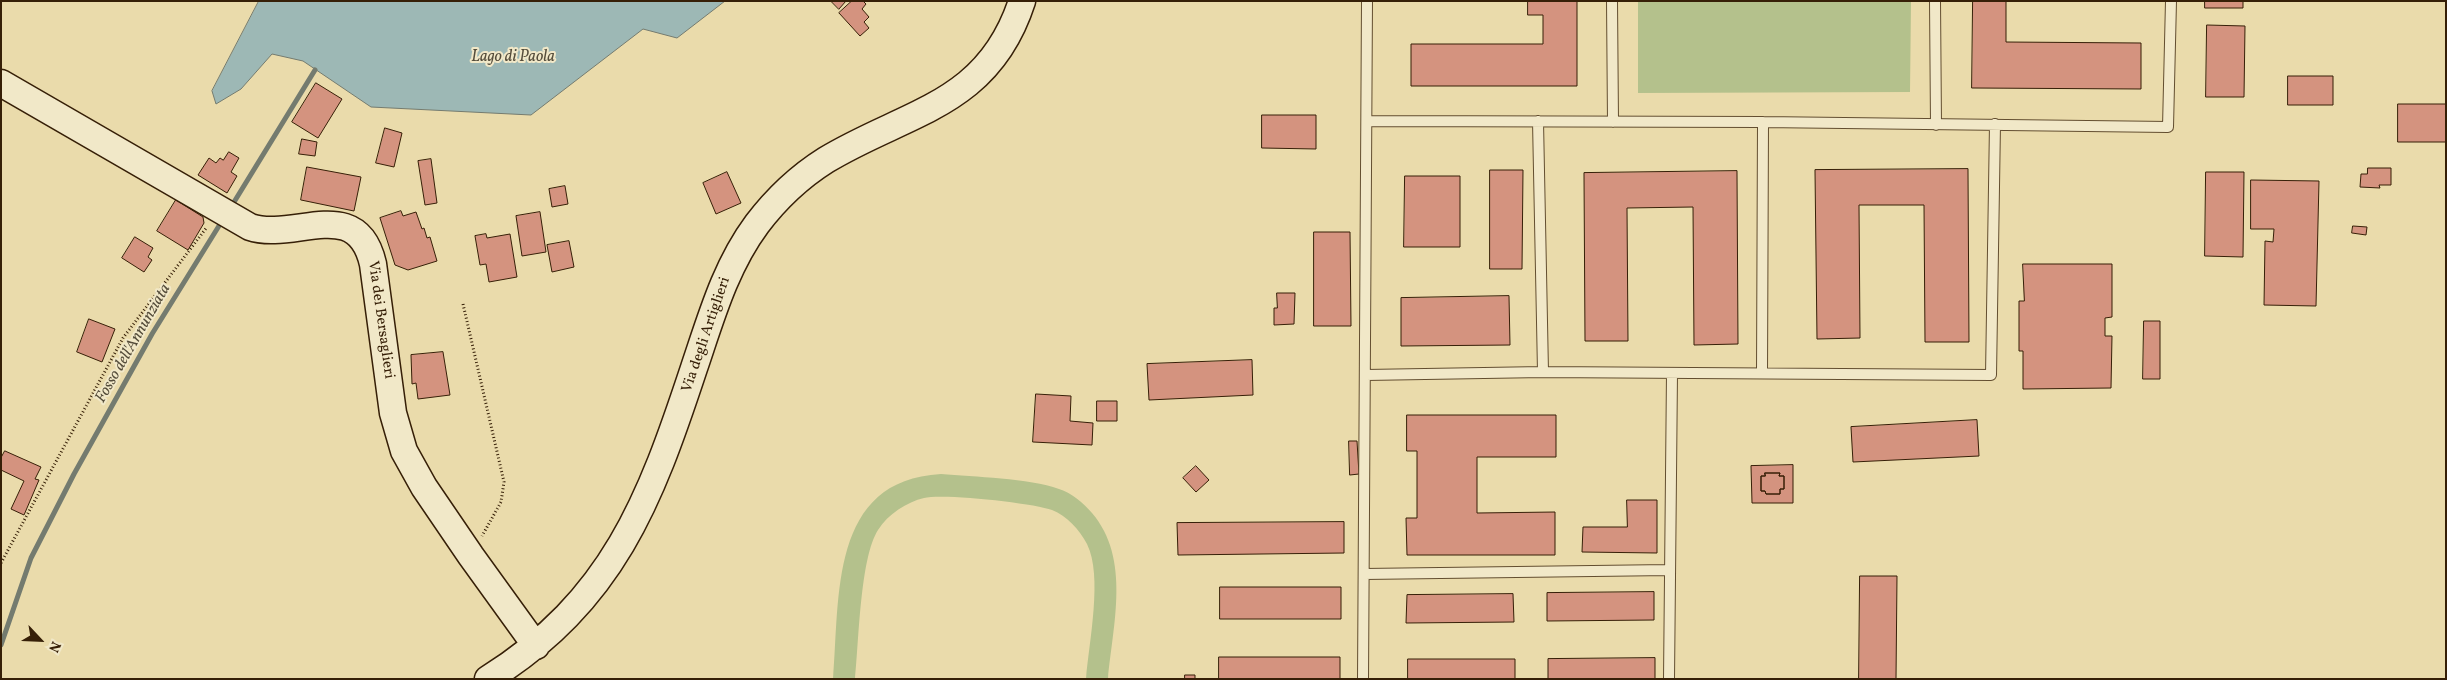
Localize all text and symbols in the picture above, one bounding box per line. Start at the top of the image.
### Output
water label: Lago di Paola [471,48,555,68]
street label: Via dei Bersaglieri [363,260,397,380]
street label: Via degli Artiglieri [679,275,735,395]
water label: Fosso dell'Annunziata [92,281,176,407]
north arrow [15,615,65,665]
text: N [43,638,65,655]

